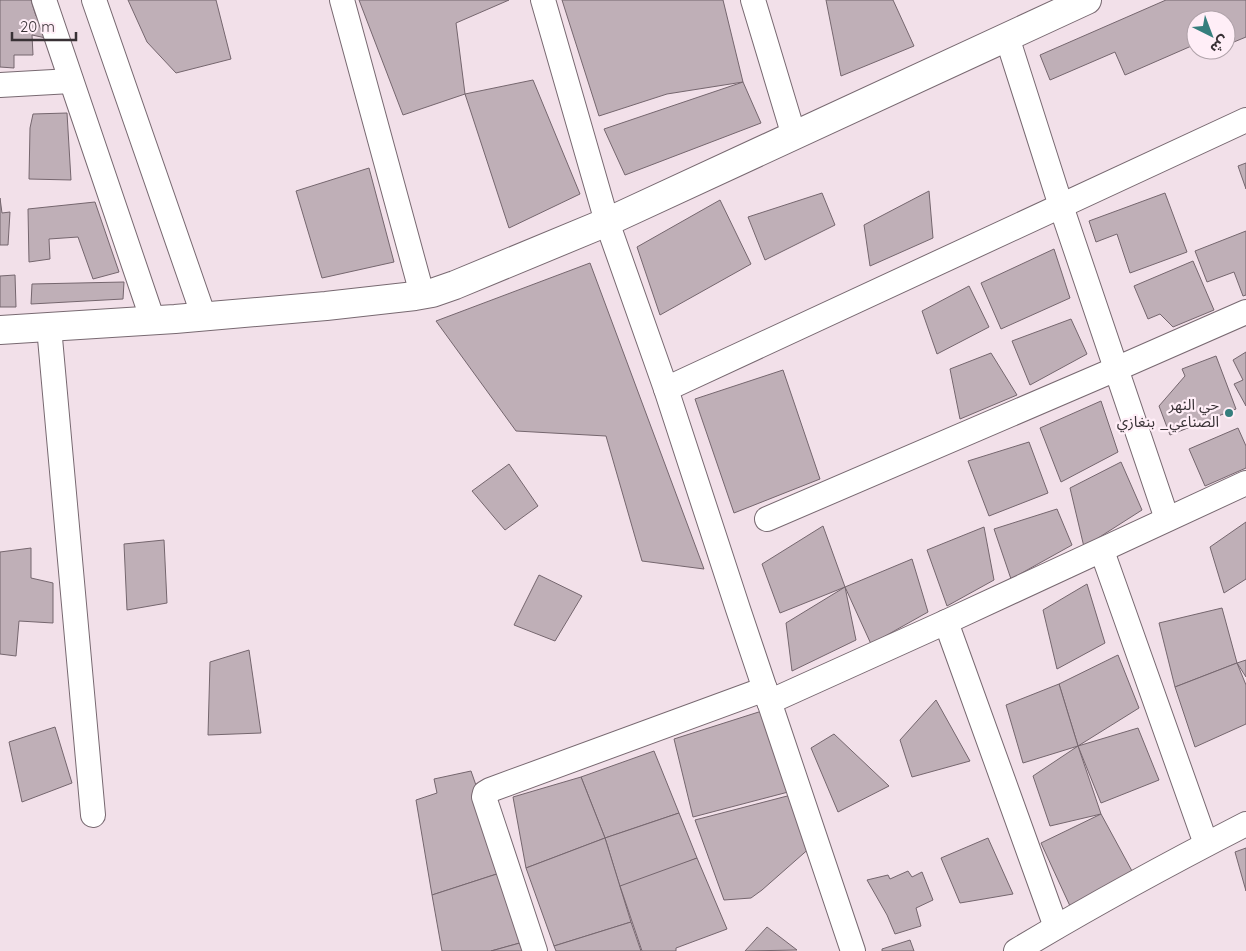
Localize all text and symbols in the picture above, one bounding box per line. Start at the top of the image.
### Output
scale bar [12,10,76,42]
north arrow [1186,10,1236,60]
text: 20 m [20,17,55,36]
text: ش [1207,32,1233,58]
place label: حي النهر الصناعي_ بنغازي [1117,395,1219,433]
marker: حي النهر الصناعي_ بنغازي [1223,407,1235,419]

